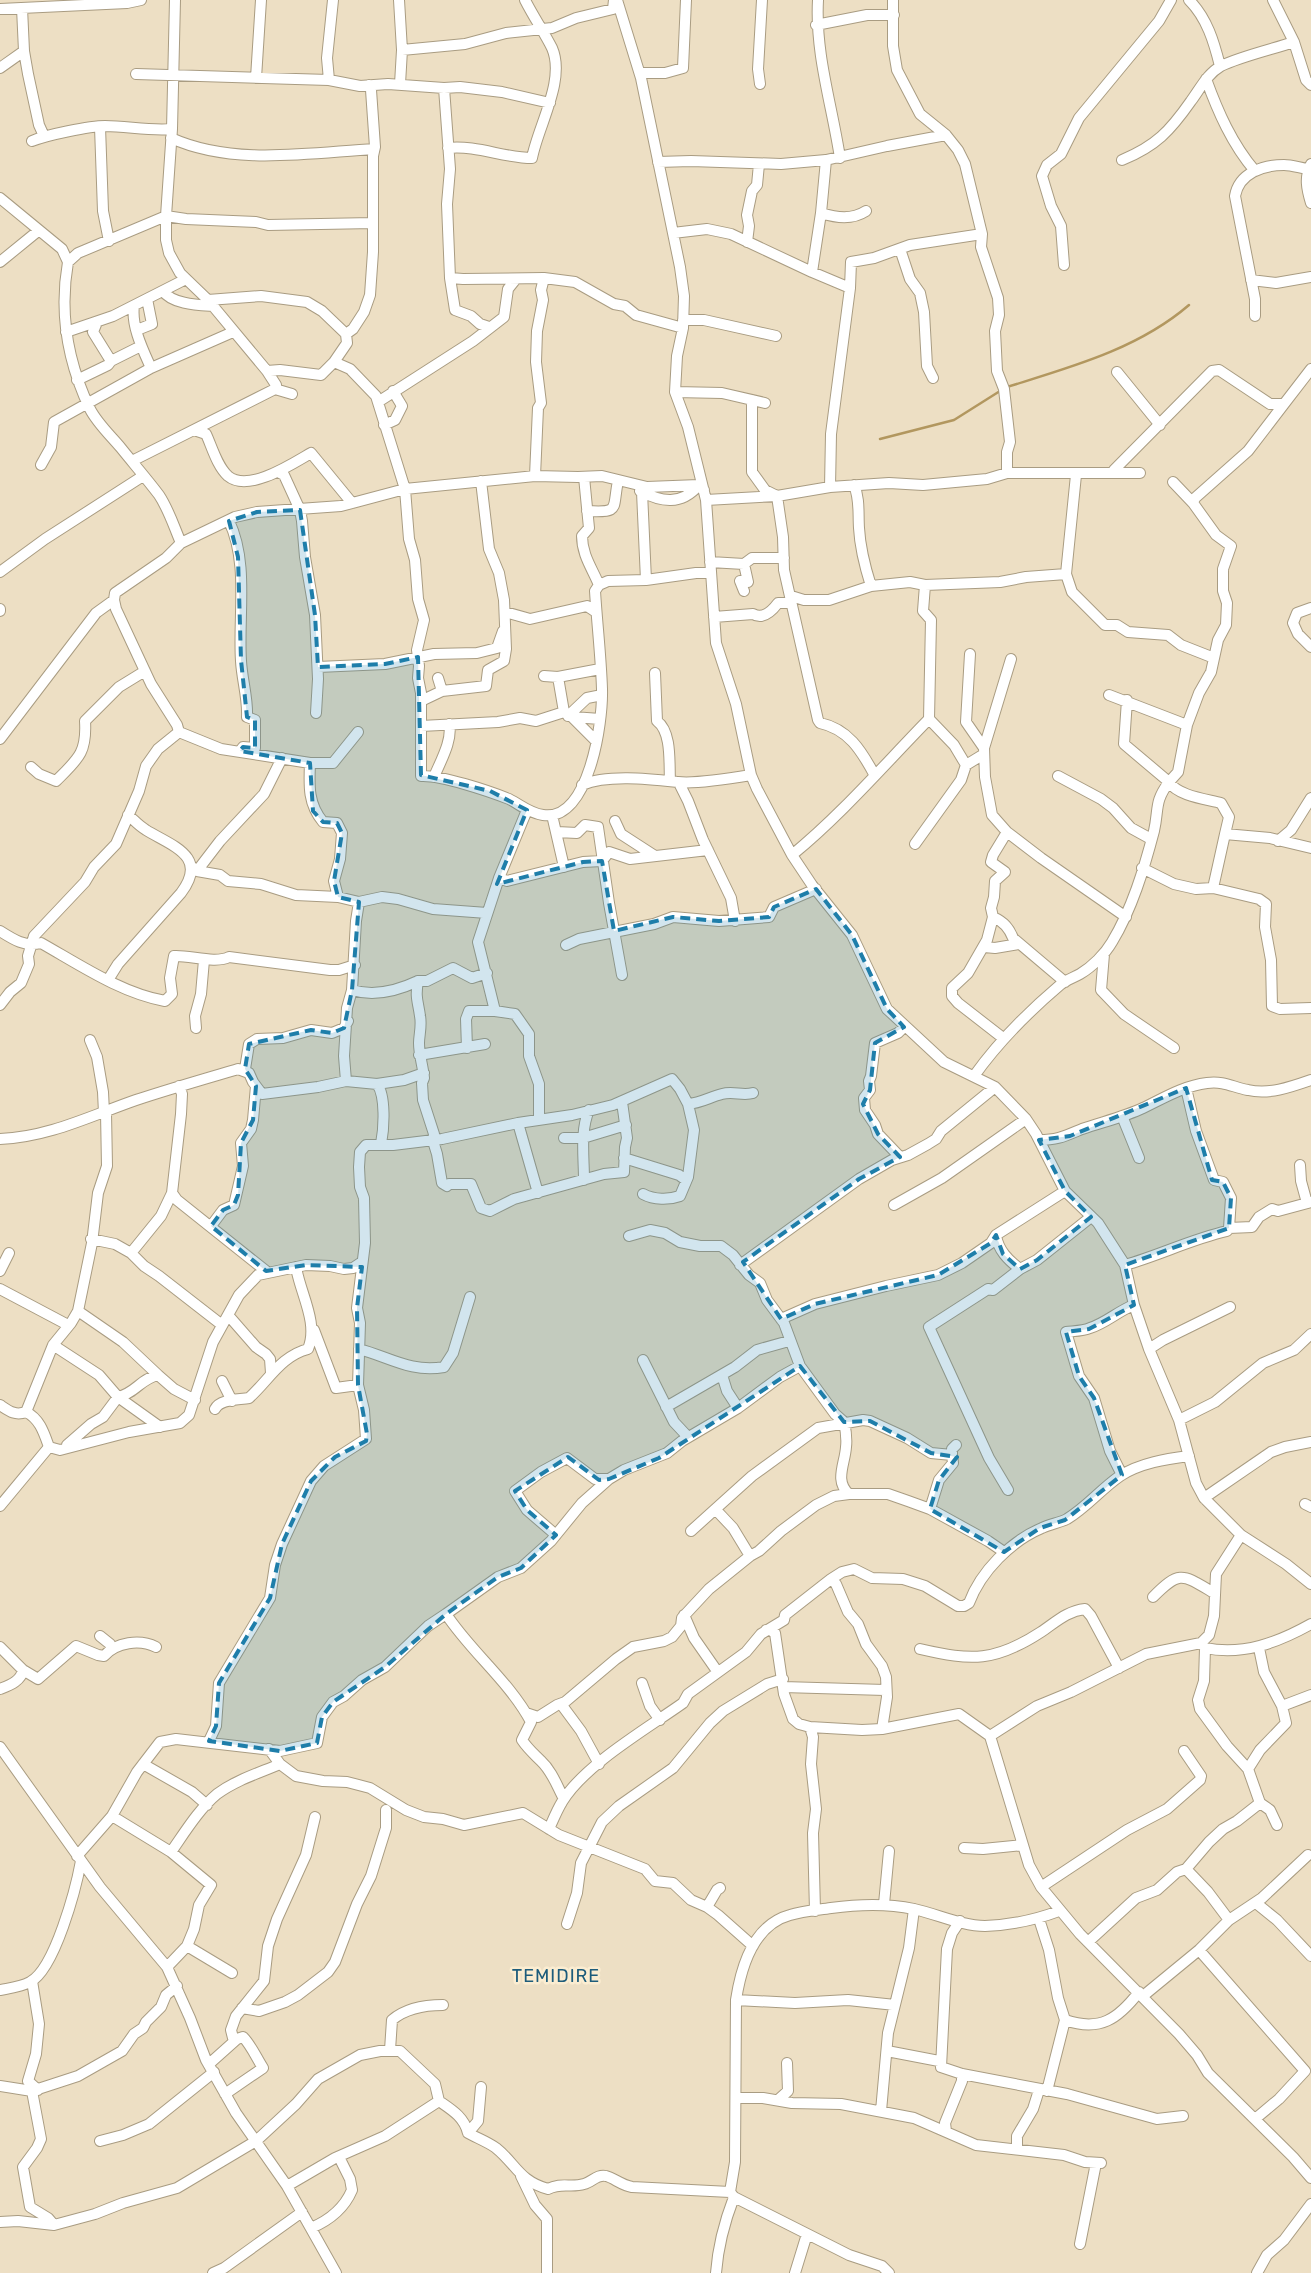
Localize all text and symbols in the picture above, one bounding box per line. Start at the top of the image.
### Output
district label: TEMIDIRE [512,1965,600,1987]

